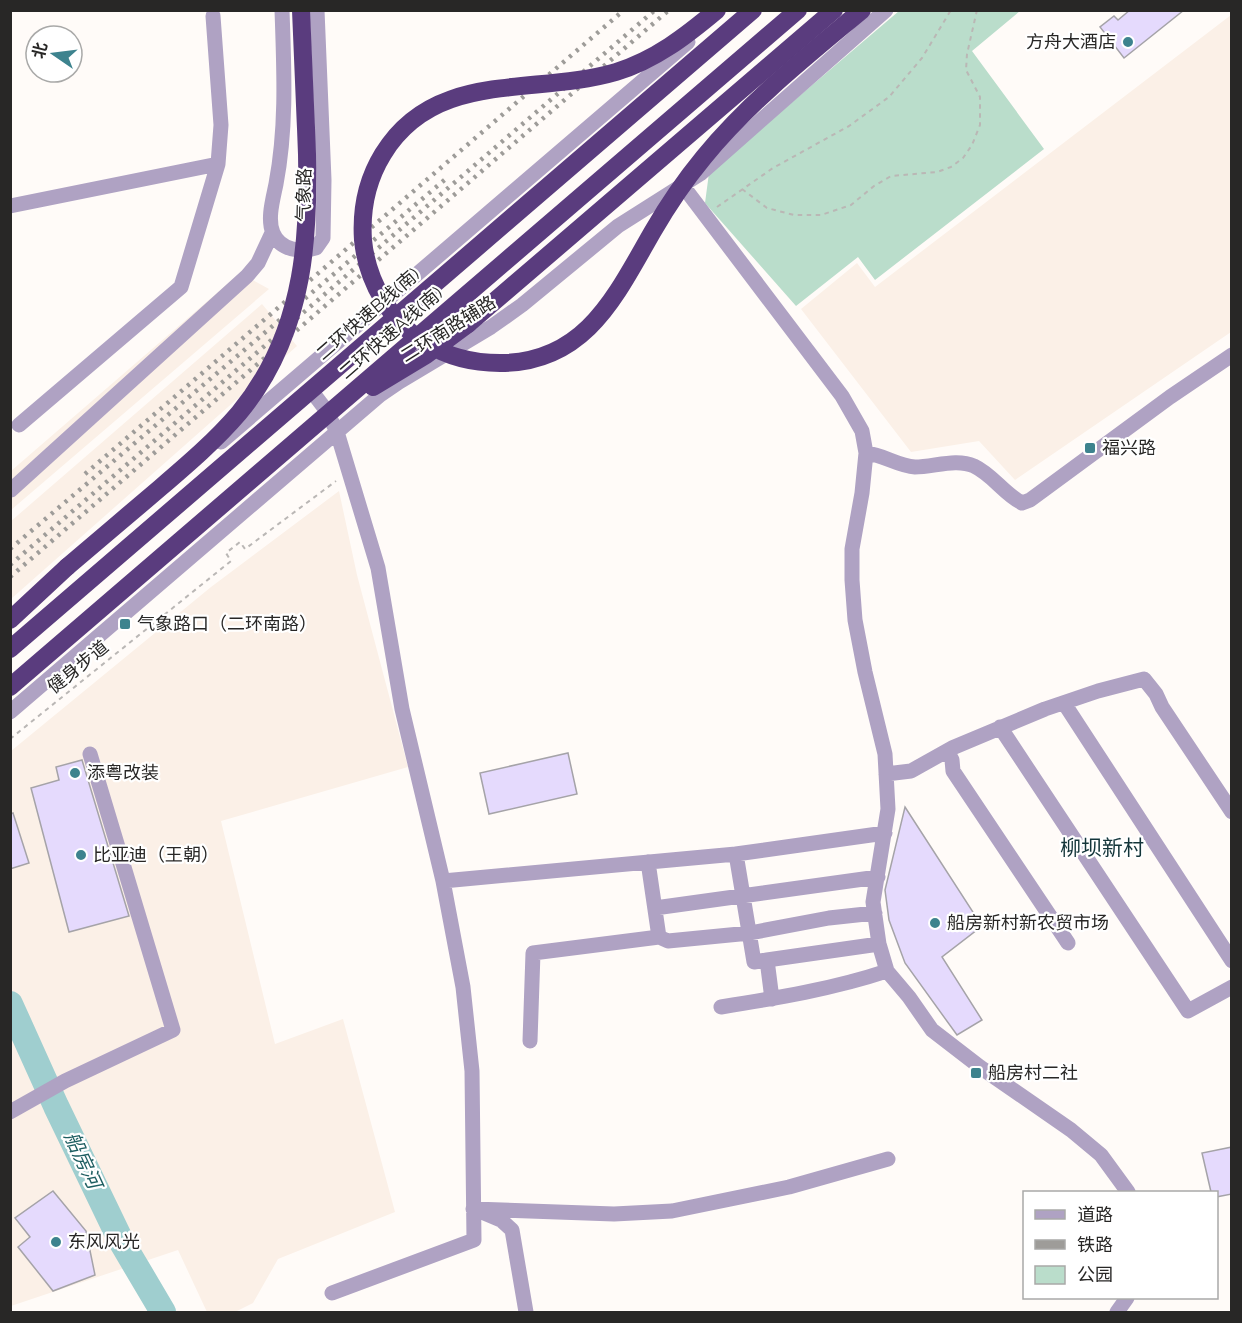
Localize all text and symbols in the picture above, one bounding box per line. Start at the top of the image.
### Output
north arrow [24,24,84,84]
place label: 方舟大酒店 [1026,31,1116,52]
marker: 方舟大酒店 [1121,35,1135,49]
text: 北 [29,40,51,61]
street label: 气象路 [293,168,314,222]
street label: 二环快速B线(南) [312,263,424,364]
street label: 二环快速A线(南) [335,282,447,383]
street label: 二环南路辅路 [396,291,499,366]
place label: 福兴路 [1102,437,1156,458]
marker: 福兴路 [1083,441,1097,455]
place label: 气象路口（二环南路） [137,613,317,634]
marker: 气象路口（二环南路） [118,617,132,631]
street label: 健身步道 [43,636,112,697]
place label: 添粤改装 [87,762,159,783]
marker: 添粤改装 [68,766,82,780]
district label: 柳坝新村 [1060,835,1144,860]
place label: 比亚迪（王朝） [93,844,219,865]
marker: 比亚迪（王朝） [74,848,88,862]
place label: 船房新村新农贸市场 [947,912,1109,933]
marker: 船房新村新农贸市场 [928,916,942,930]
place label: 船房村二社 [988,1062,1078,1083]
marker: 船房村二社 [969,1066,983,1080]
water label: 船房河 [59,1128,108,1196]
legend [1023,1191,1218,1299]
text: 道路 [1077,1204,1113,1225]
place label: 东风风光 [68,1231,140,1252]
text: 铁路 [1077,1234,1113,1255]
marker: 东风风光 [49,1235,63,1249]
text: 公园 [1077,1264,1113,1285]

